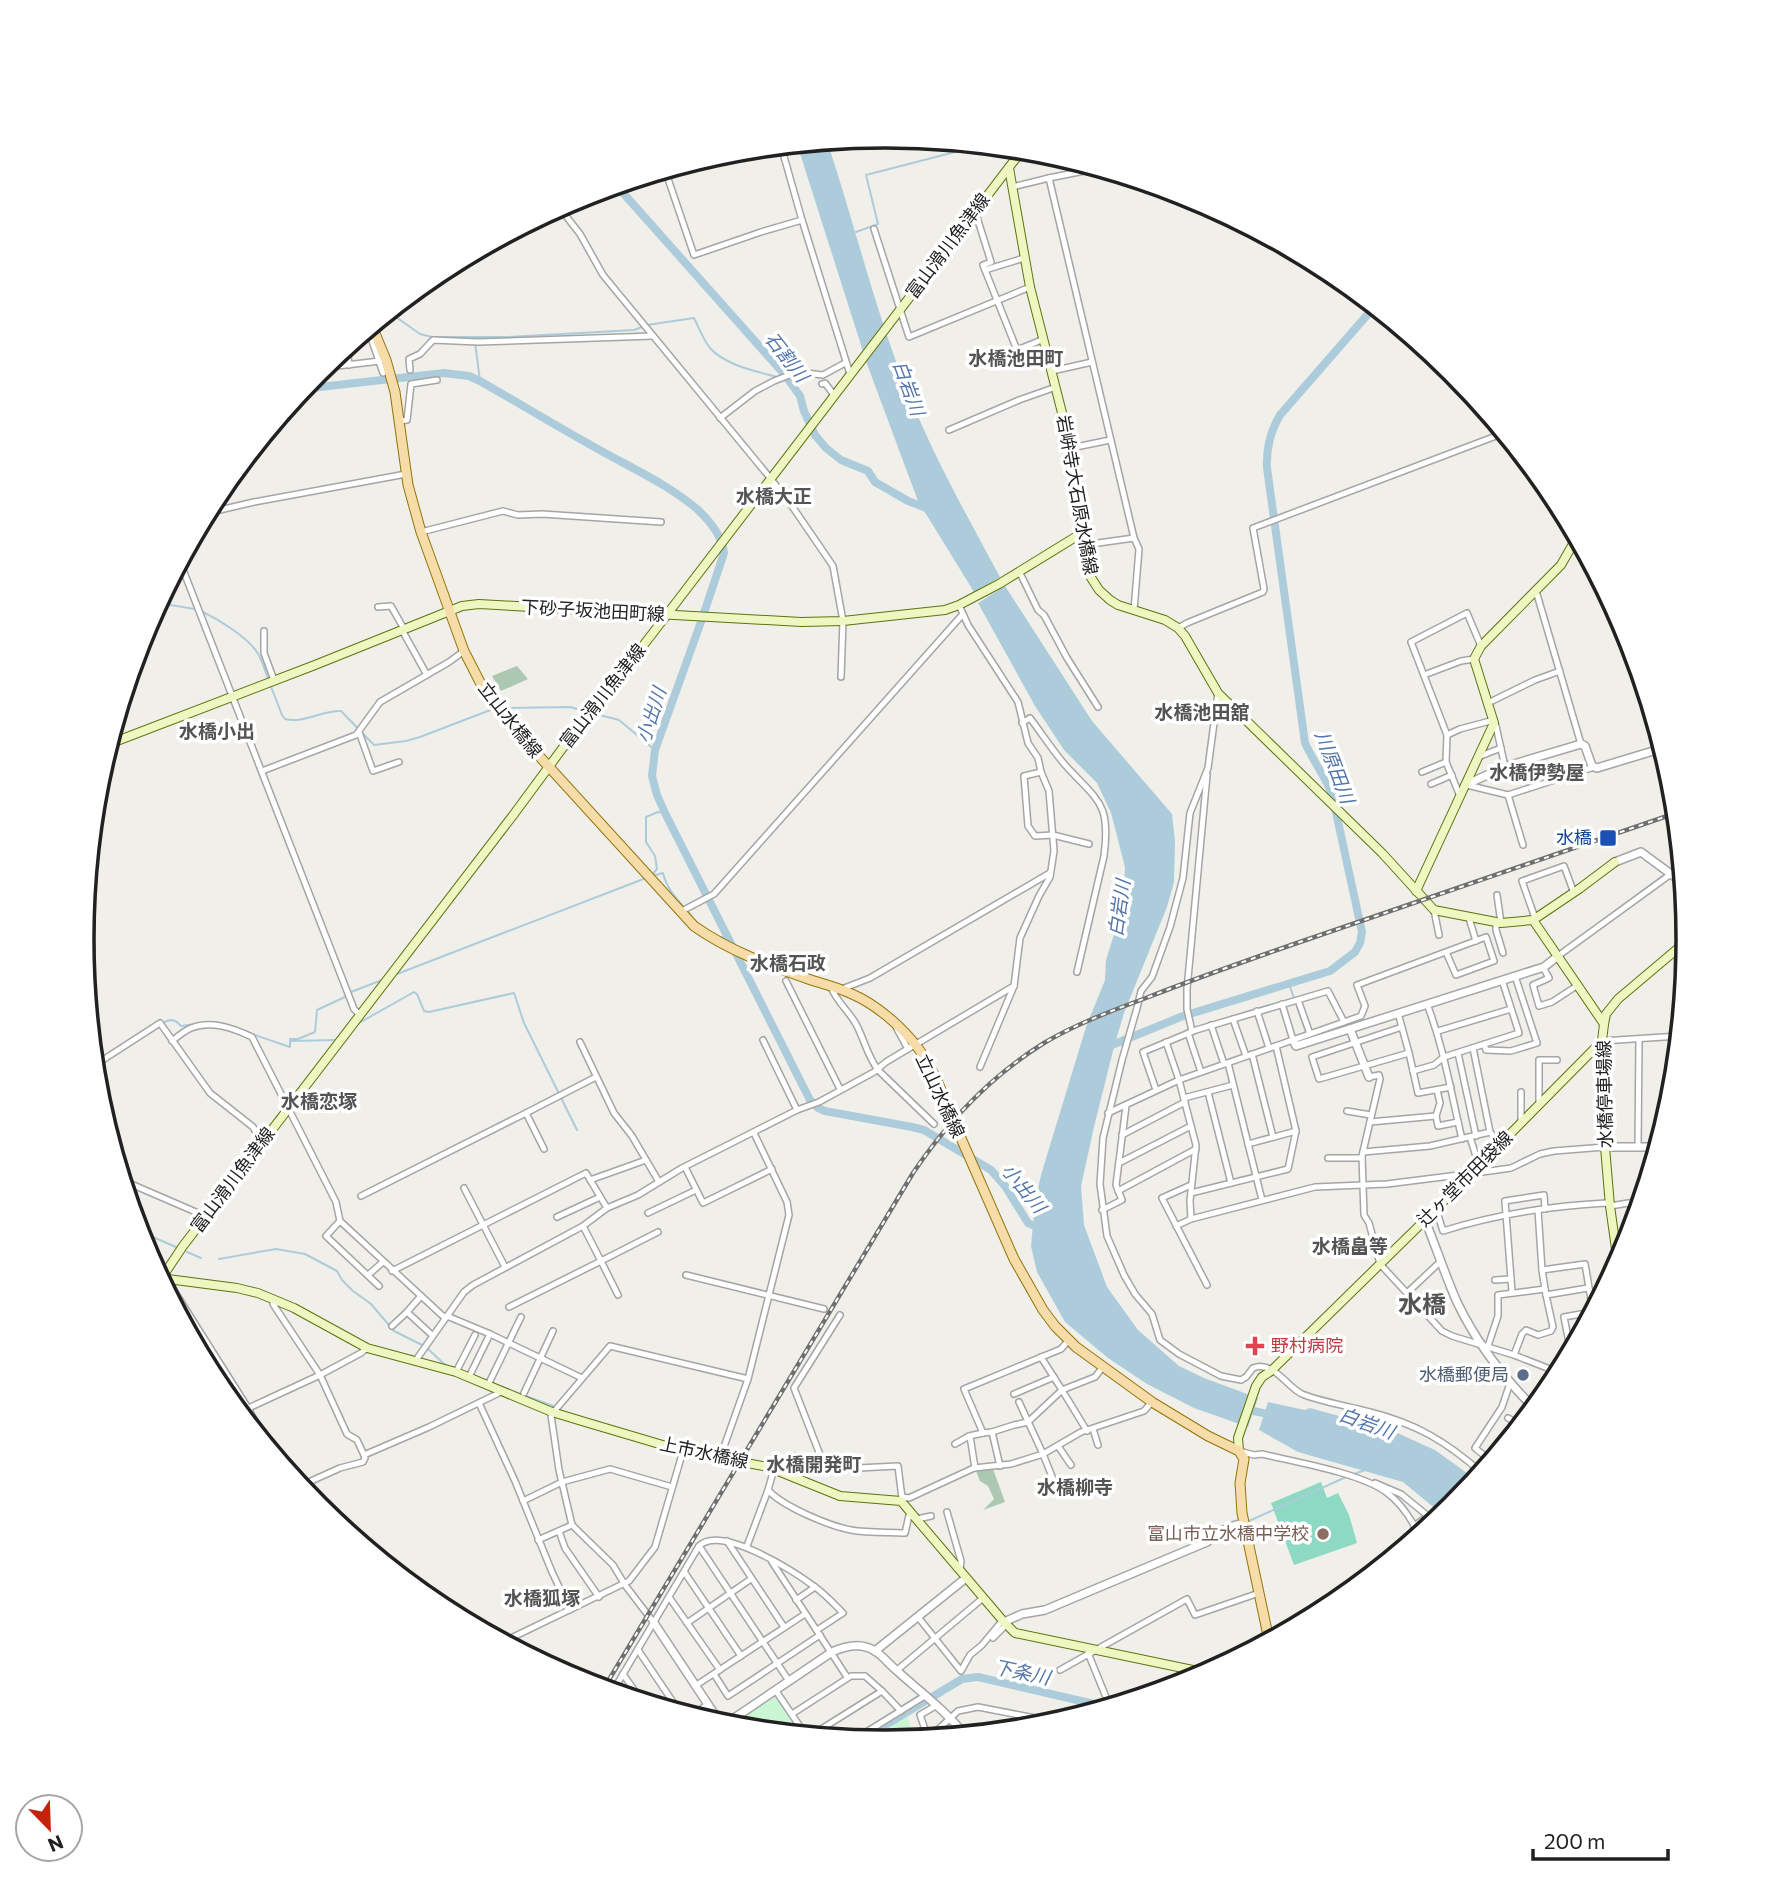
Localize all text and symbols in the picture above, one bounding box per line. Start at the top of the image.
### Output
street label: 富山滑川魚津線 [901,188,994,302]
water label: 石割川 [761,327,815,388]
district label: 水橋池田町 [968,346,1064,369]
water label: 白岩川 [889,357,931,420]
street label: 岩峅寺大石原水橋線 [1053,413,1103,577]
district label: 水橋大正 [736,484,812,507]
street label: 下砂子坂池田町線 [521,595,666,625]
street label: 富山滑川魚津線 [555,639,650,752]
street label: 立山水橋線 [474,677,547,762]
water label: 小出川 [631,682,671,746]
district label: 水橋池田舘 [1154,700,1250,723]
district label: 水橋小出 [179,719,255,742]
water label: 川原田川 [1311,727,1361,808]
district label: 水橋伊勢屋 [1489,760,1585,783]
place label: 水橋 [1556,826,1592,848]
marker: 水橋 [1598,828,1618,848]
water label: 白岩川 [1103,876,1134,938]
district label: 水橋石政 [750,951,826,974]
street label: 水橋停車場線 [1592,1040,1616,1148]
street label: 立山水橋線 [912,1050,970,1141]
district label: 水橋恋塚 [281,1089,357,1112]
street label: 富山滑川魚津線 [186,1122,279,1236]
street label: 辻ヶ堂市田袋線 [1412,1126,1517,1231]
water label: 小出川 [998,1158,1053,1219]
district label: 水橋畠等 [1312,1234,1388,1257]
district label: 水橋 [1398,1289,1446,1318]
place label: 野村病院 [1271,1334,1343,1356]
marker: 野村病院 [1245,1336,1265,1356]
place label: 水橋郵便局 [1419,1363,1509,1385]
marker: 水橋郵便局 [1515,1367,1531,1383]
water label: 白岩川 [1336,1402,1400,1444]
street label: 上市水橋線 [658,1432,751,1472]
district label: 水橋開発町 [766,1452,862,1475]
district label: 水橋柳寺 [1037,1475,1113,1498]
place label: 富山市立水橋中学校 [1147,1522,1309,1544]
marker: 富山市立水橋中学校 [1315,1526,1331,1542]
district label: 水橋狐塚 [504,1586,580,1609]
water label: 下条川 [992,1654,1054,1689]
north arrow [14,1793,84,1863]
scale bar [1533,1818,1668,1862]
text: 200 m [1544,1828,1605,1853]
text: N [45,1831,67,1857]

